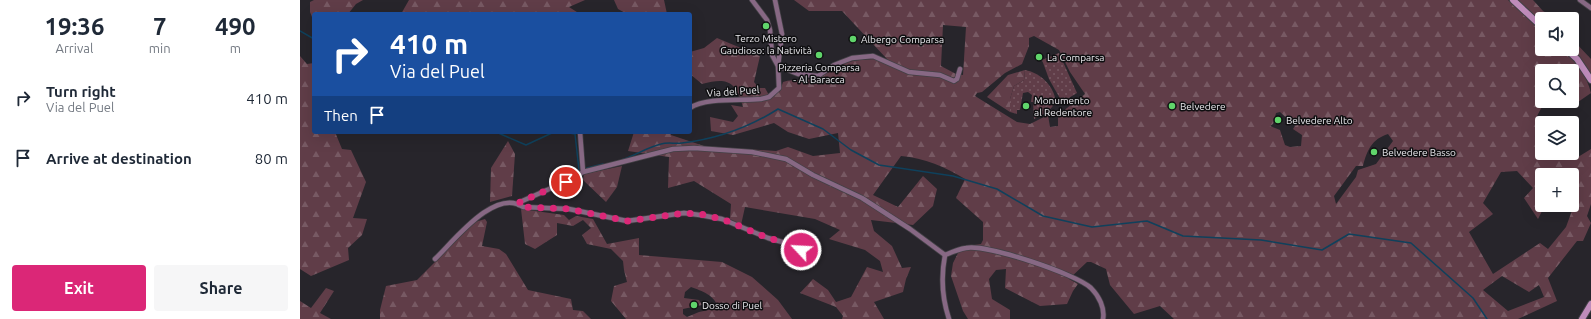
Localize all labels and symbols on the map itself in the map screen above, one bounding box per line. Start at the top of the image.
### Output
marker: Terzo Mistero Gaudioso: la Natività [761,21,771,31]
place label: Terzo Mistero Gaudioso: la Natività [720,33,812,56]
marker: Albergo Comparsa [848,34,858,44]
place label: Albergo Comparsa [861,34,944,45]
marker: Pizzeria Comparsa - Al Baracca [814,50,824,60]
marker: La Comparsa [1034,52,1044,62]
place label: La Comparsa [1047,52,1104,63]
place label: Pizzeria Comparsa - Al Baracca [778,62,860,85]
street label: Via del Puel [706,84,760,99]
place label: Monumento al Redentore [1034,95,1092,118]
marker: Monumento al Redentore [1021,101,1031,111]
marker: Belvedere [1167,101,1177,111]
place label: Belvedere [1180,101,1226,112]
marker: Belvedere Alto [1273,115,1283,125]
place label: Belvedere Alto [1286,115,1353,126]
marker: Belvedere Basso [1369,147,1379,157]
place label: Belvedere Basso [1382,147,1456,158]
pin [549,165,583,199]
position arrow [780,229,822,271]
marker: Dosso di Puel [689,300,699,310]
place label: Dosso di Puel [702,300,763,311]

